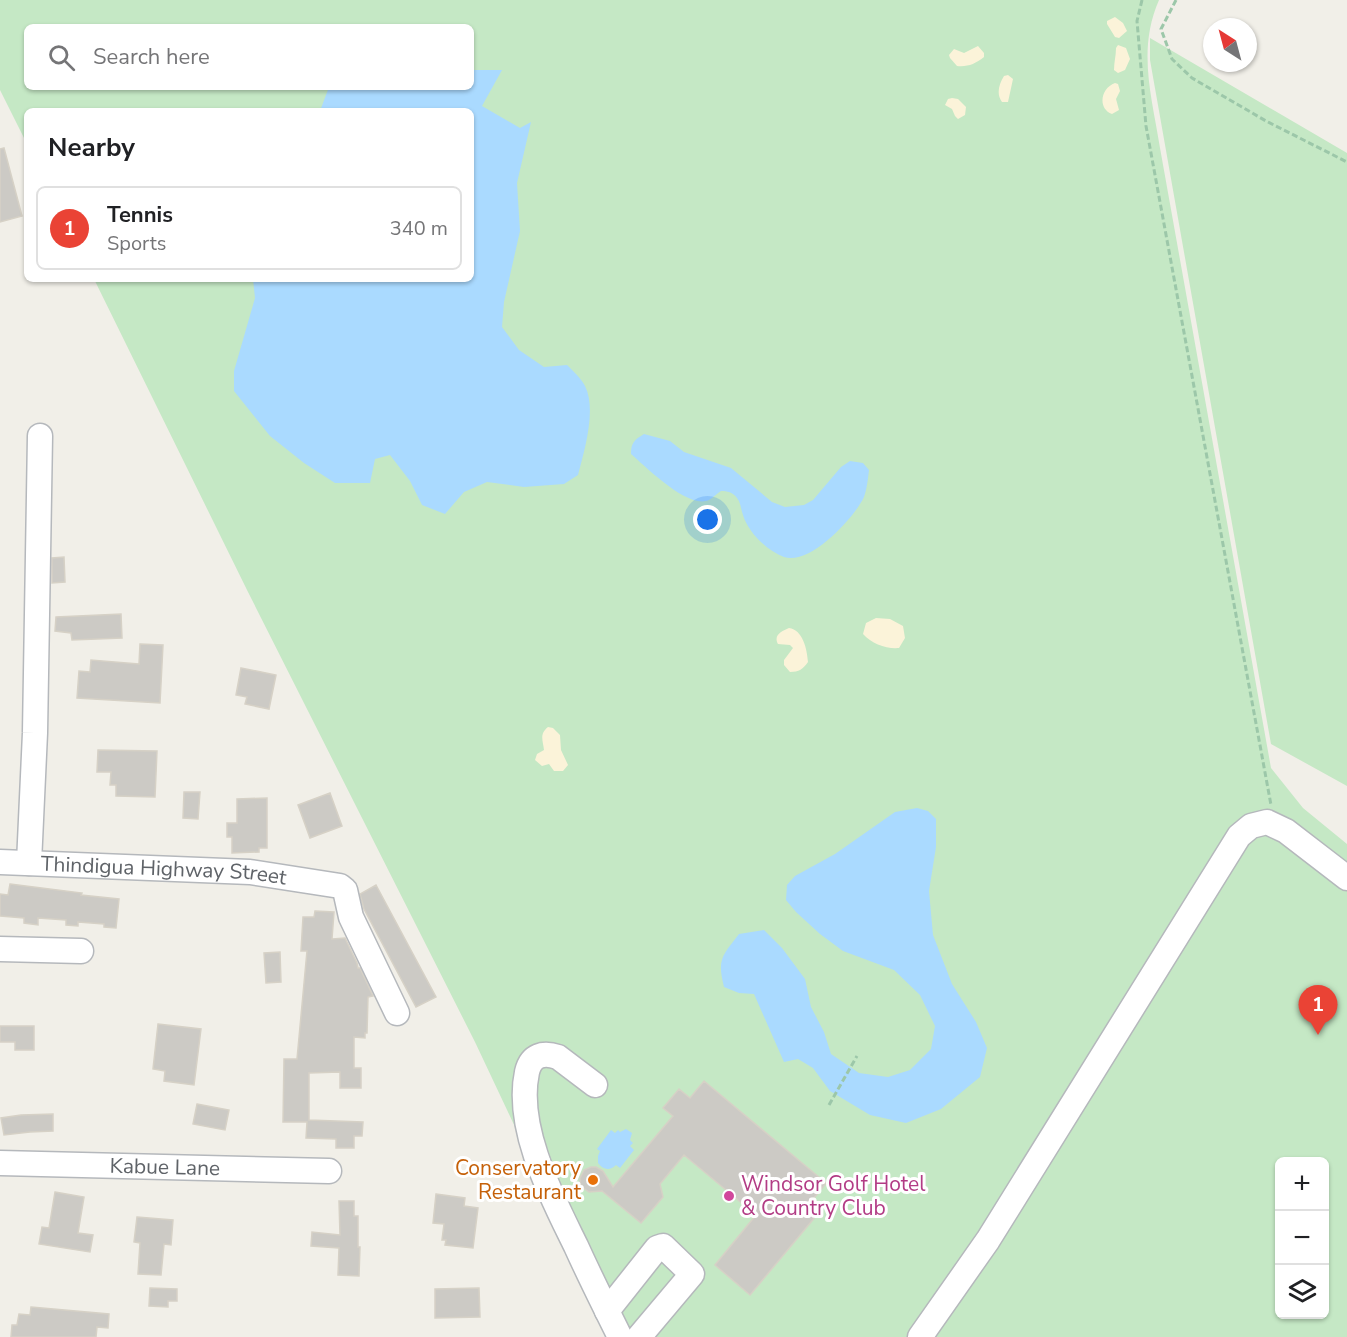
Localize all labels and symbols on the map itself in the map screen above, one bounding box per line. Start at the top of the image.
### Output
north arrow [1203,18,1257,72]
your location [693,505,722,534]
street label: Thindigua Highway Street [40,850,289,892]
pin: 1 [1298,986,1338,1035]
street label: Kabue Lane [109,1152,221,1182]
place label: Conservatory Restaurant [455,1154,582,1206]
place label: Windsor Golf Hotel & Country Club [741,1170,926,1222]
marker: Conservatory Restaurant [586,1173,600,1187]
marker: Windsor Golf Hotel & Country Club [722,1189,736,1203]

